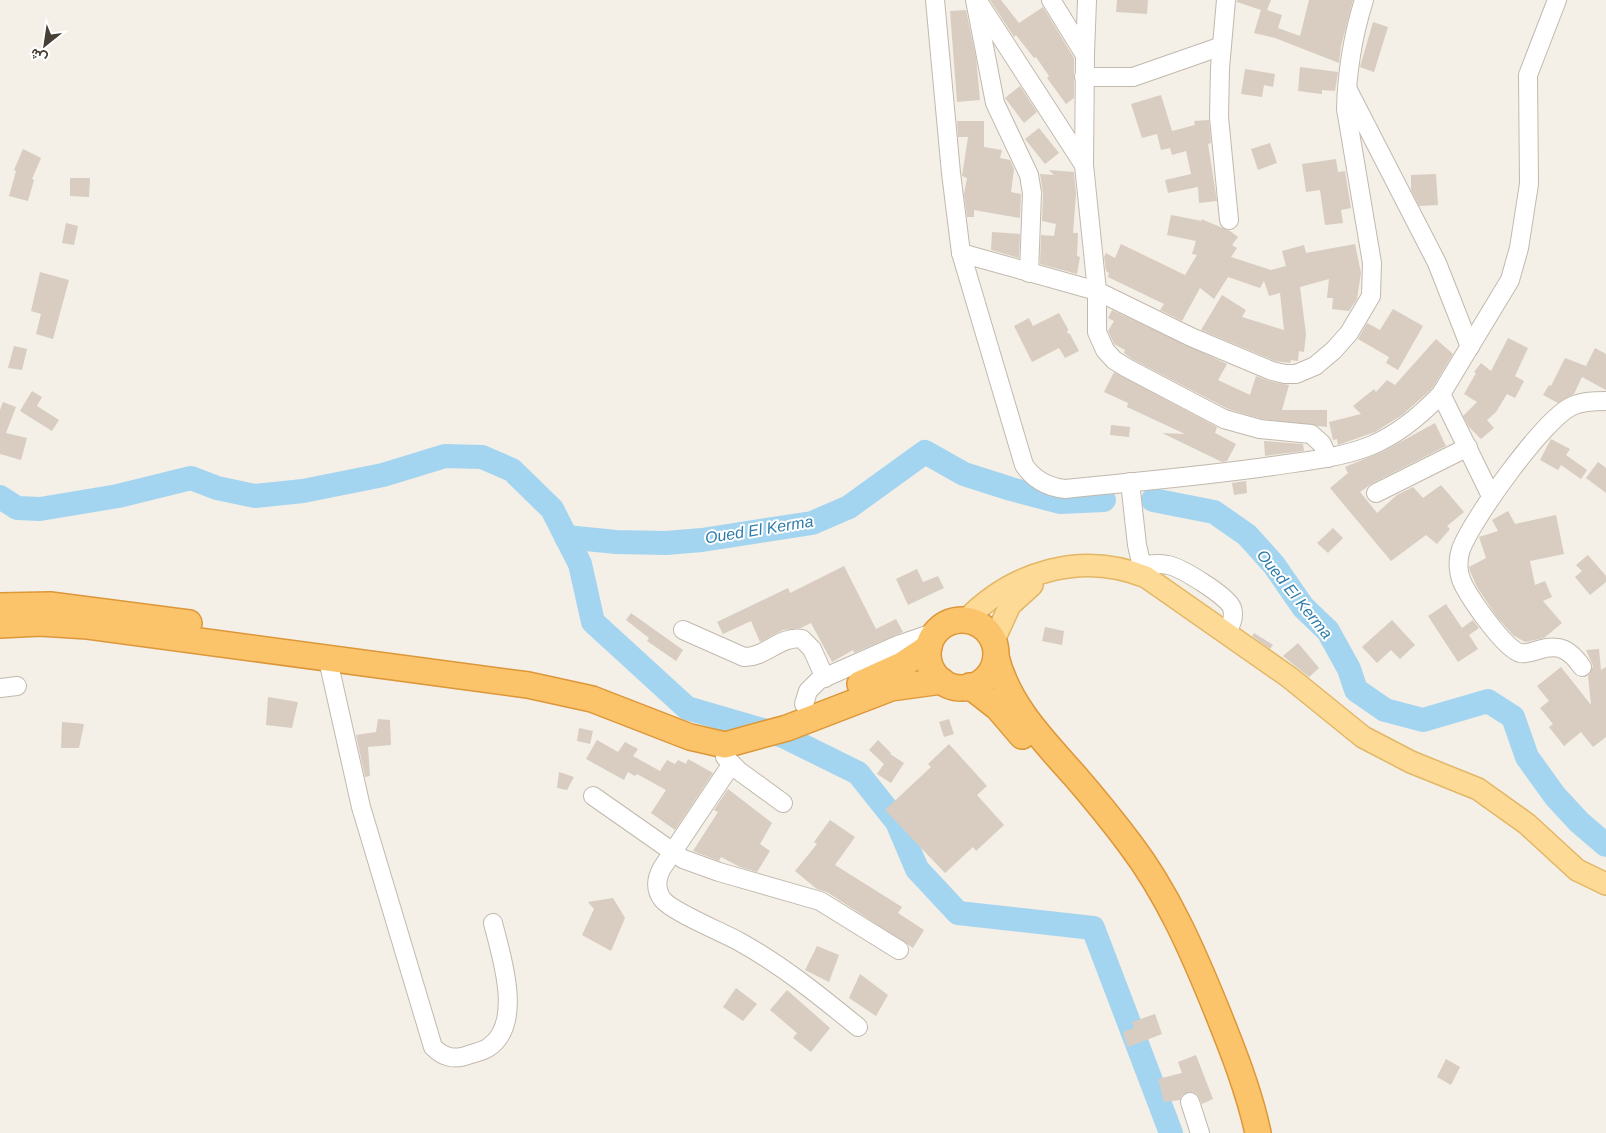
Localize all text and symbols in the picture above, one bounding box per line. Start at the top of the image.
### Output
north arrow [20,20,70,70]
text: ش [27,44,50,67]
water label: Oued El Kerma [704,513,815,546]
water label: Oued El Kerma [1254,546,1336,642]

